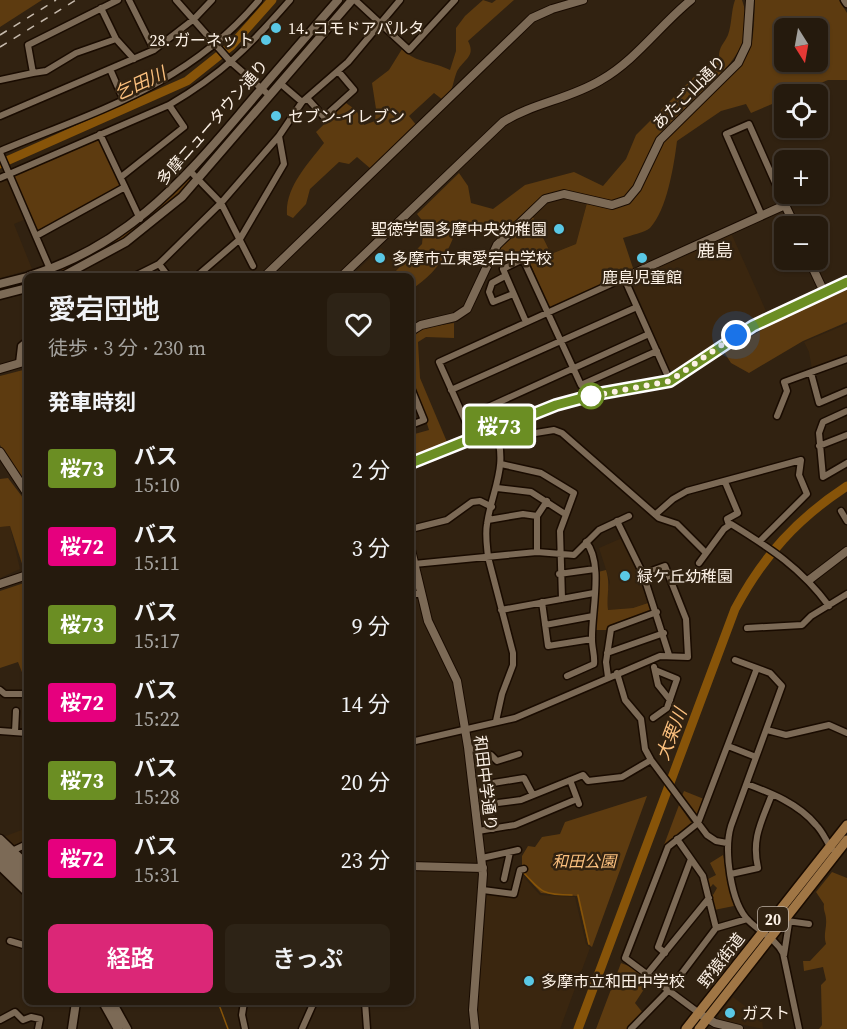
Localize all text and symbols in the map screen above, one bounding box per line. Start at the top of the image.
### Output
place label: 14. コモドアパルタ [288,17,424,39]
north arrow [774,18,828,72]
map controls [774,18,828,270]
marker: 14. コモドアパルタ [269,21,283,35]
place label: 28. ガーネット [149,29,254,51]
marker: 28. ガーネット [259,33,273,47]
street label: あたご山通り [647,50,731,134]
street label: 多摩ニュータウン通り [151,54,273,190]
water label: 乞田川 [110,60,172,105]
button: locate [774,84,828,138]
place label: セブン-イレブン [288,105,405,127]
marker: セブン-イレブン [269,109,283,123]
button: + [774,150,828,204]
button: − [774,216,828,270]
place label: 聖徳学園多摩中央幼稚園 [371,218,547,240]
marker: 聖徳学園多摩中央幼稚園 [552,222,566,236]
district label: 鹿島 [697,238,733,263]
place label: 多摩市立東愛宕中学校 [392,247,552,269]
marker: 多摩市立東愛宕中学校 [373,251,387,265]
marker: 鹿島児童館 [635,251,649,265]
place label: 鹿島児童館 [602,266,682,288]
text: 愛宕団地 [48,290,160,328]
button: heart [327,293,390,356]
your location [721,320,751,350]
text: 徒歩 · 3 分 · 230 m [48,334,206,362]
unlabelled marker [578,383,604,409]
text: 発車時刻 [48,387,136,417]
line badge: 桜73 [464,406,534,446]
text: 桜73 [477,412,521,441]
text: バス [134,441,178,471]
text: 桜73 [60,454,104,483]
text: 2 分 [352,455,390,485]
text: 15:10 [134,471,180,499]
text: バス [134,519,178,549]
text: 桜72 [60,532,104,561]
text: 3 分 [352,533,390,563]
text: 15:11 [134,549,180,577]
place label: 緑ケ丘幼稚園 [637,565,733,587]
marker: 緑ケ丘幼稚園 [618,569,632,583]
text: バス [134,597,178,627]
text: 桜73 [60,610,104,639]
text: 9 分 [352,611,390,641]
text: 15:17 [134,627,180,655]
text: バス [134,675,178,705]
text: 桜72 [60,688,104,717]
text: 14 分 [341,689,390,719]
water label: 大栗川 [650,702,693,764]
text: 15:22 [134,705,180,733]
street label: 和田中学通り [469,734,503,832]
text: バス [134,753,178,783]
text: 桜73 [60,766,104,795]
text: 20 分 [341,767,390,797]
text: 15:28 [134,783,180,811]
text: バス [134,831,178,861]
text: 桜72 [60,844,104,873]
text: 23 分 [341,845,390,875]
park label: 和田公園 [552,850,618,872]
text: 15:31 [134,861,180,889]
road number: 20 [758,907,788,931]
button: 経路 [48,924,213,993]
button: きっぷ [225,924,390,993]
street label: 野猿街道 [693,928,749,992]
place label: 多摩市立和田中学校 [541,970,685,992]
marker: 多摩市立和田中学校 [522,974,536,988]
place label: ガスト [742,1002,790,1024]
marker: ガスト [723,1006,737,1020]

